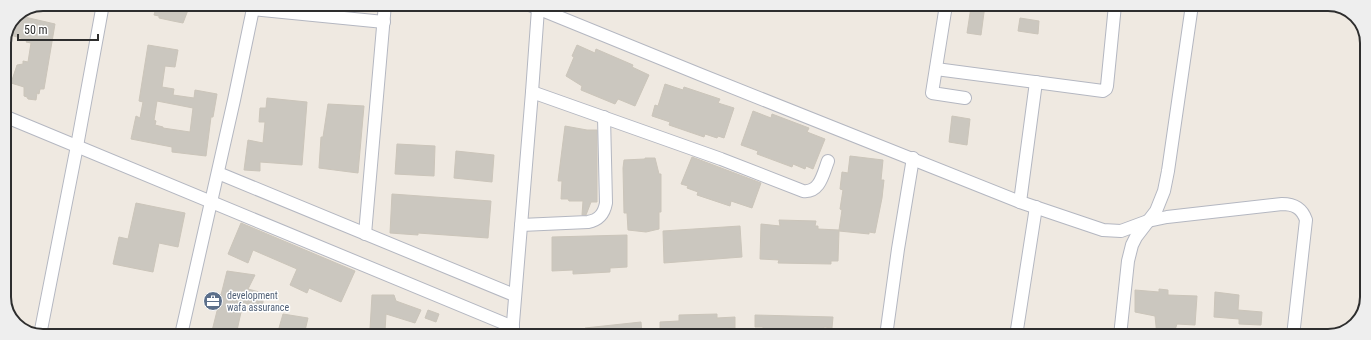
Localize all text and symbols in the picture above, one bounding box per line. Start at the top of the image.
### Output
scale bar [18,16,98,42]
text: 50 m [24,23,48,37]
office icon: development wafa assurance [202,290,224,312]
place label: development wafa assurance [227,290,289,313]

